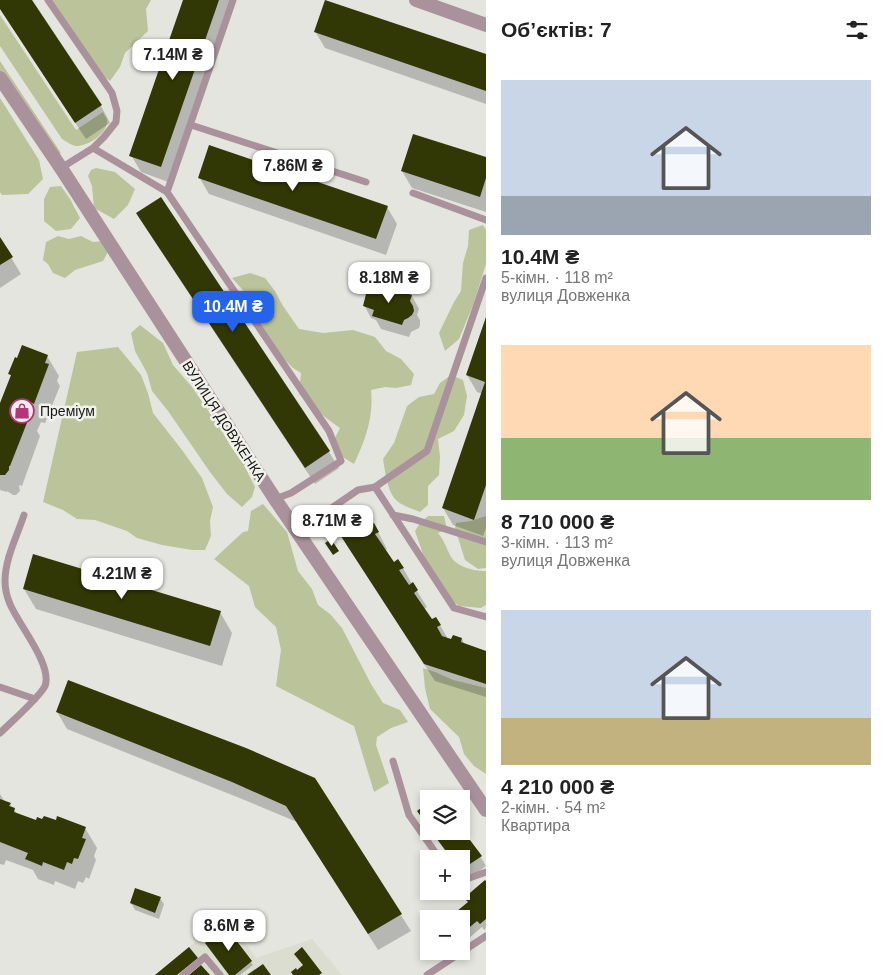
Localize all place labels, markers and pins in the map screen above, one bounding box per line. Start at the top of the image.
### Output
pin: 7.14M ₴ [127,38,219,81]
pin: 7.86M ₴ [247,150,339,192]
pin: 8.18M ₴ [343,262,435,304]
pin: 10.4M ₴ [187,290,279,333]
shop icon: Преміум [9,398,35,424]
place label: Преміум [40,403,95,419]
pin: 8.71M ₴ [286,504,378,547]
pin: 4.21M ₴ [76,558,168,600]
pin: 8.6M ₴ [188,910,270,952]

